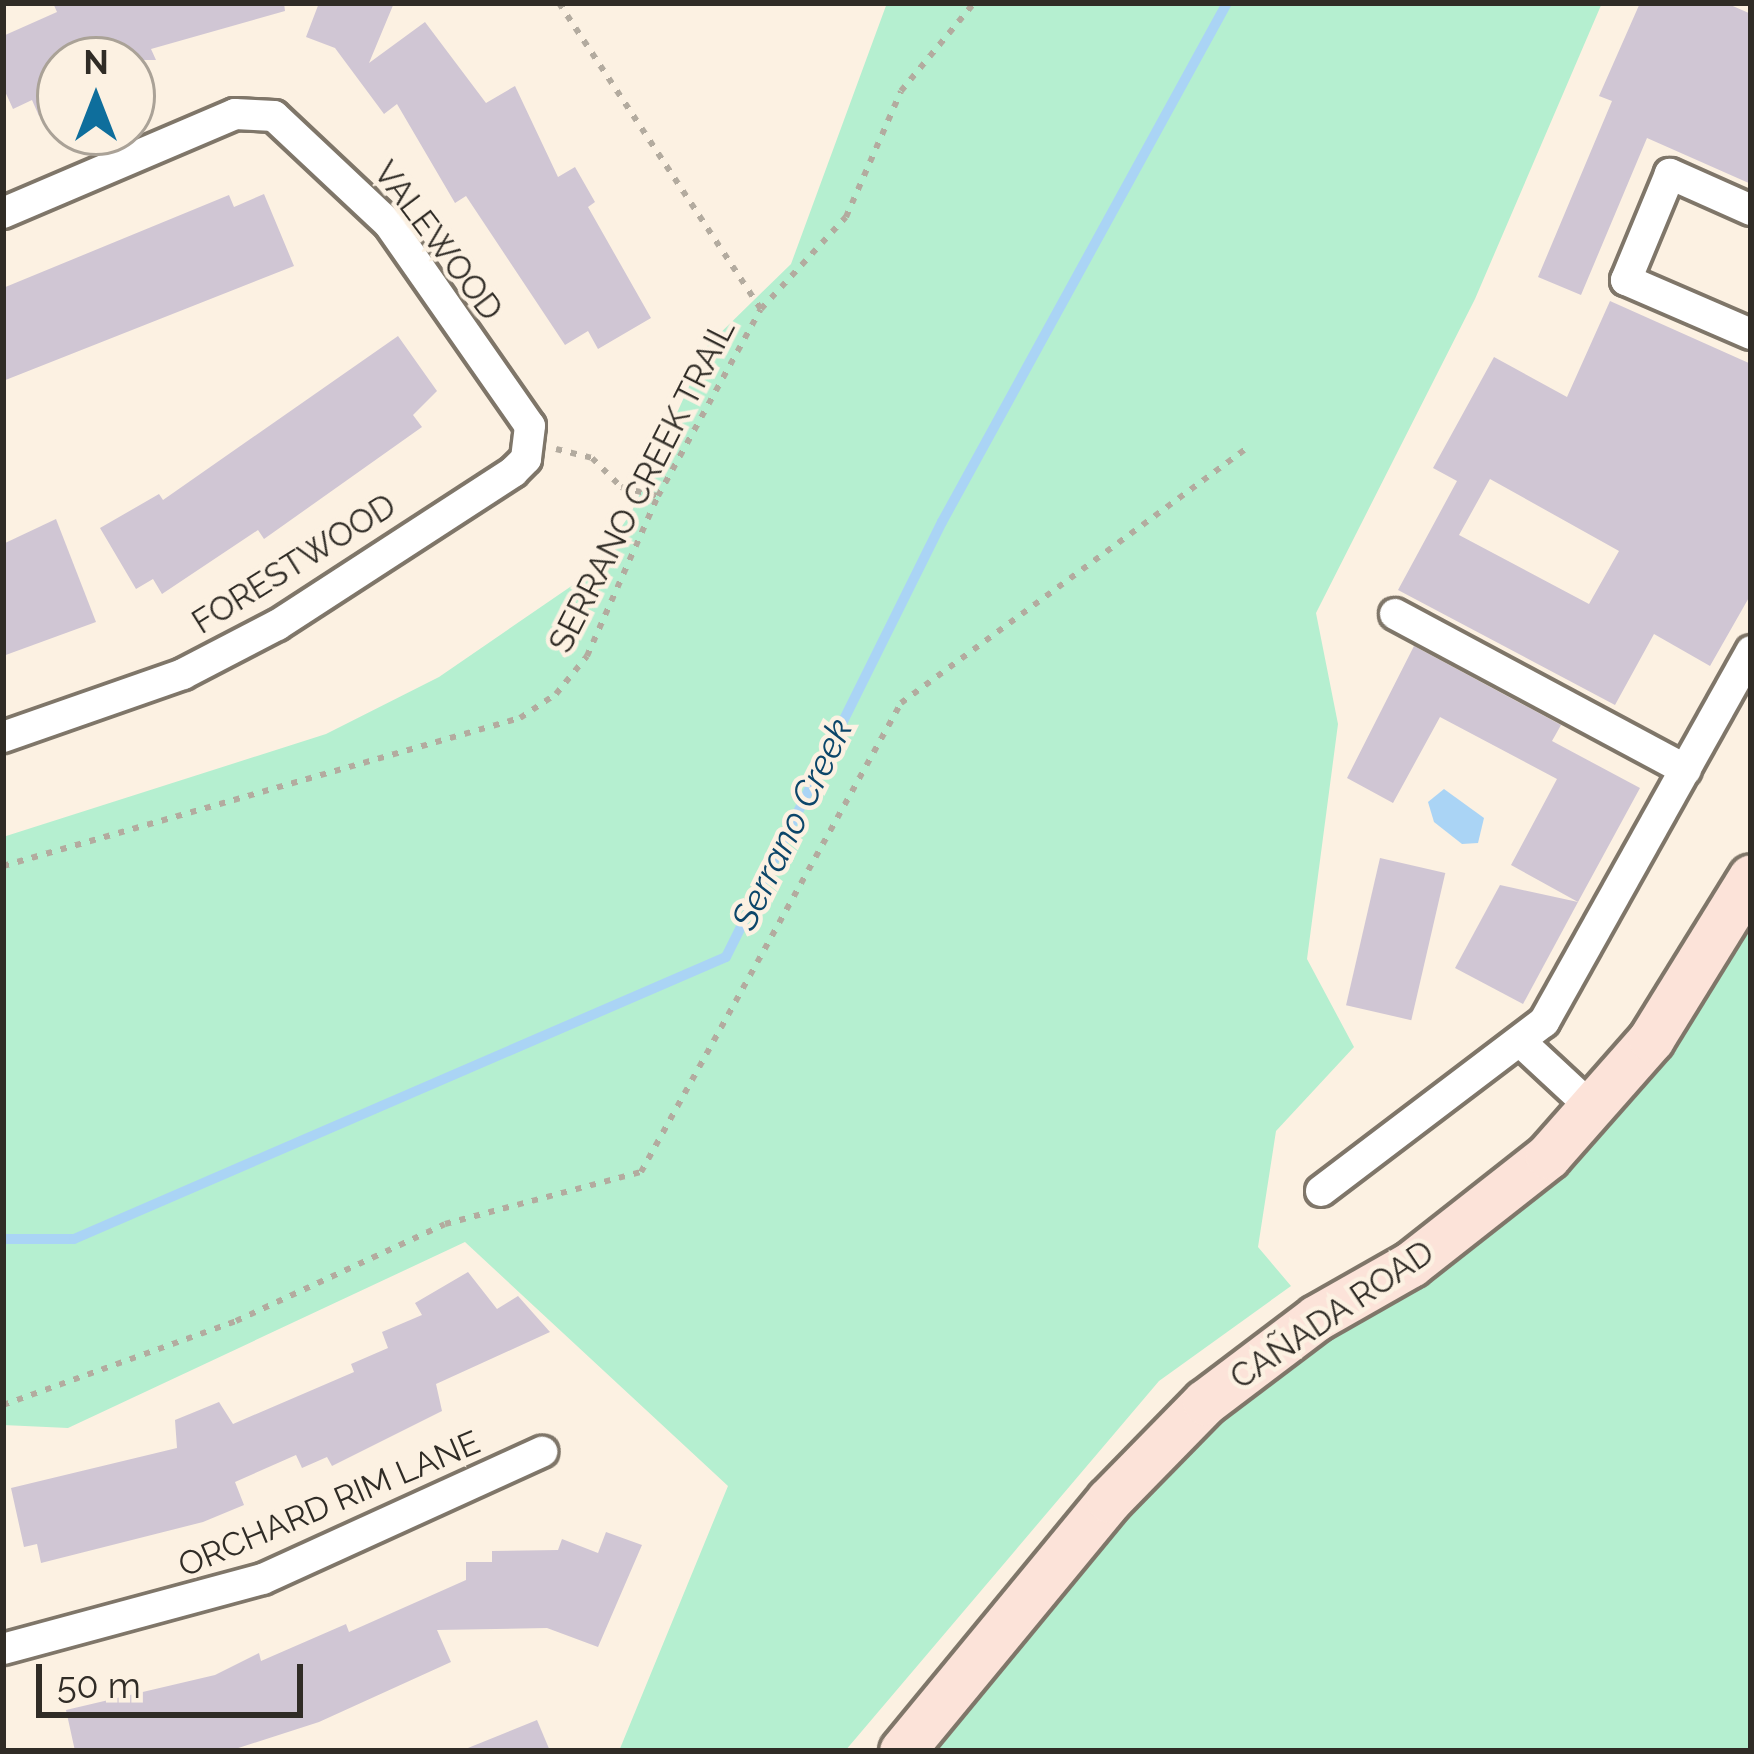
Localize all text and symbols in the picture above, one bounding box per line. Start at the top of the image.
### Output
north arrow [36,36,156,156]
text: N [83,43,109,82]
street label: VALEWOOD [365,154,511,328]
street label: SERRANO CREEK TRAIL [541,312,743,660]
street label: FORESTWOOD [185,486,403,642]
water label: Serrano Creek [722,712,862,936]
street label: CAÑADA ROAD [1223,1232,1441,1398]
street label: ORCHARD RIM LANE [172,1423,486,1585]
scale bar [42,1640,309,1714]
text: 50 m [57,1664,141,1706]

